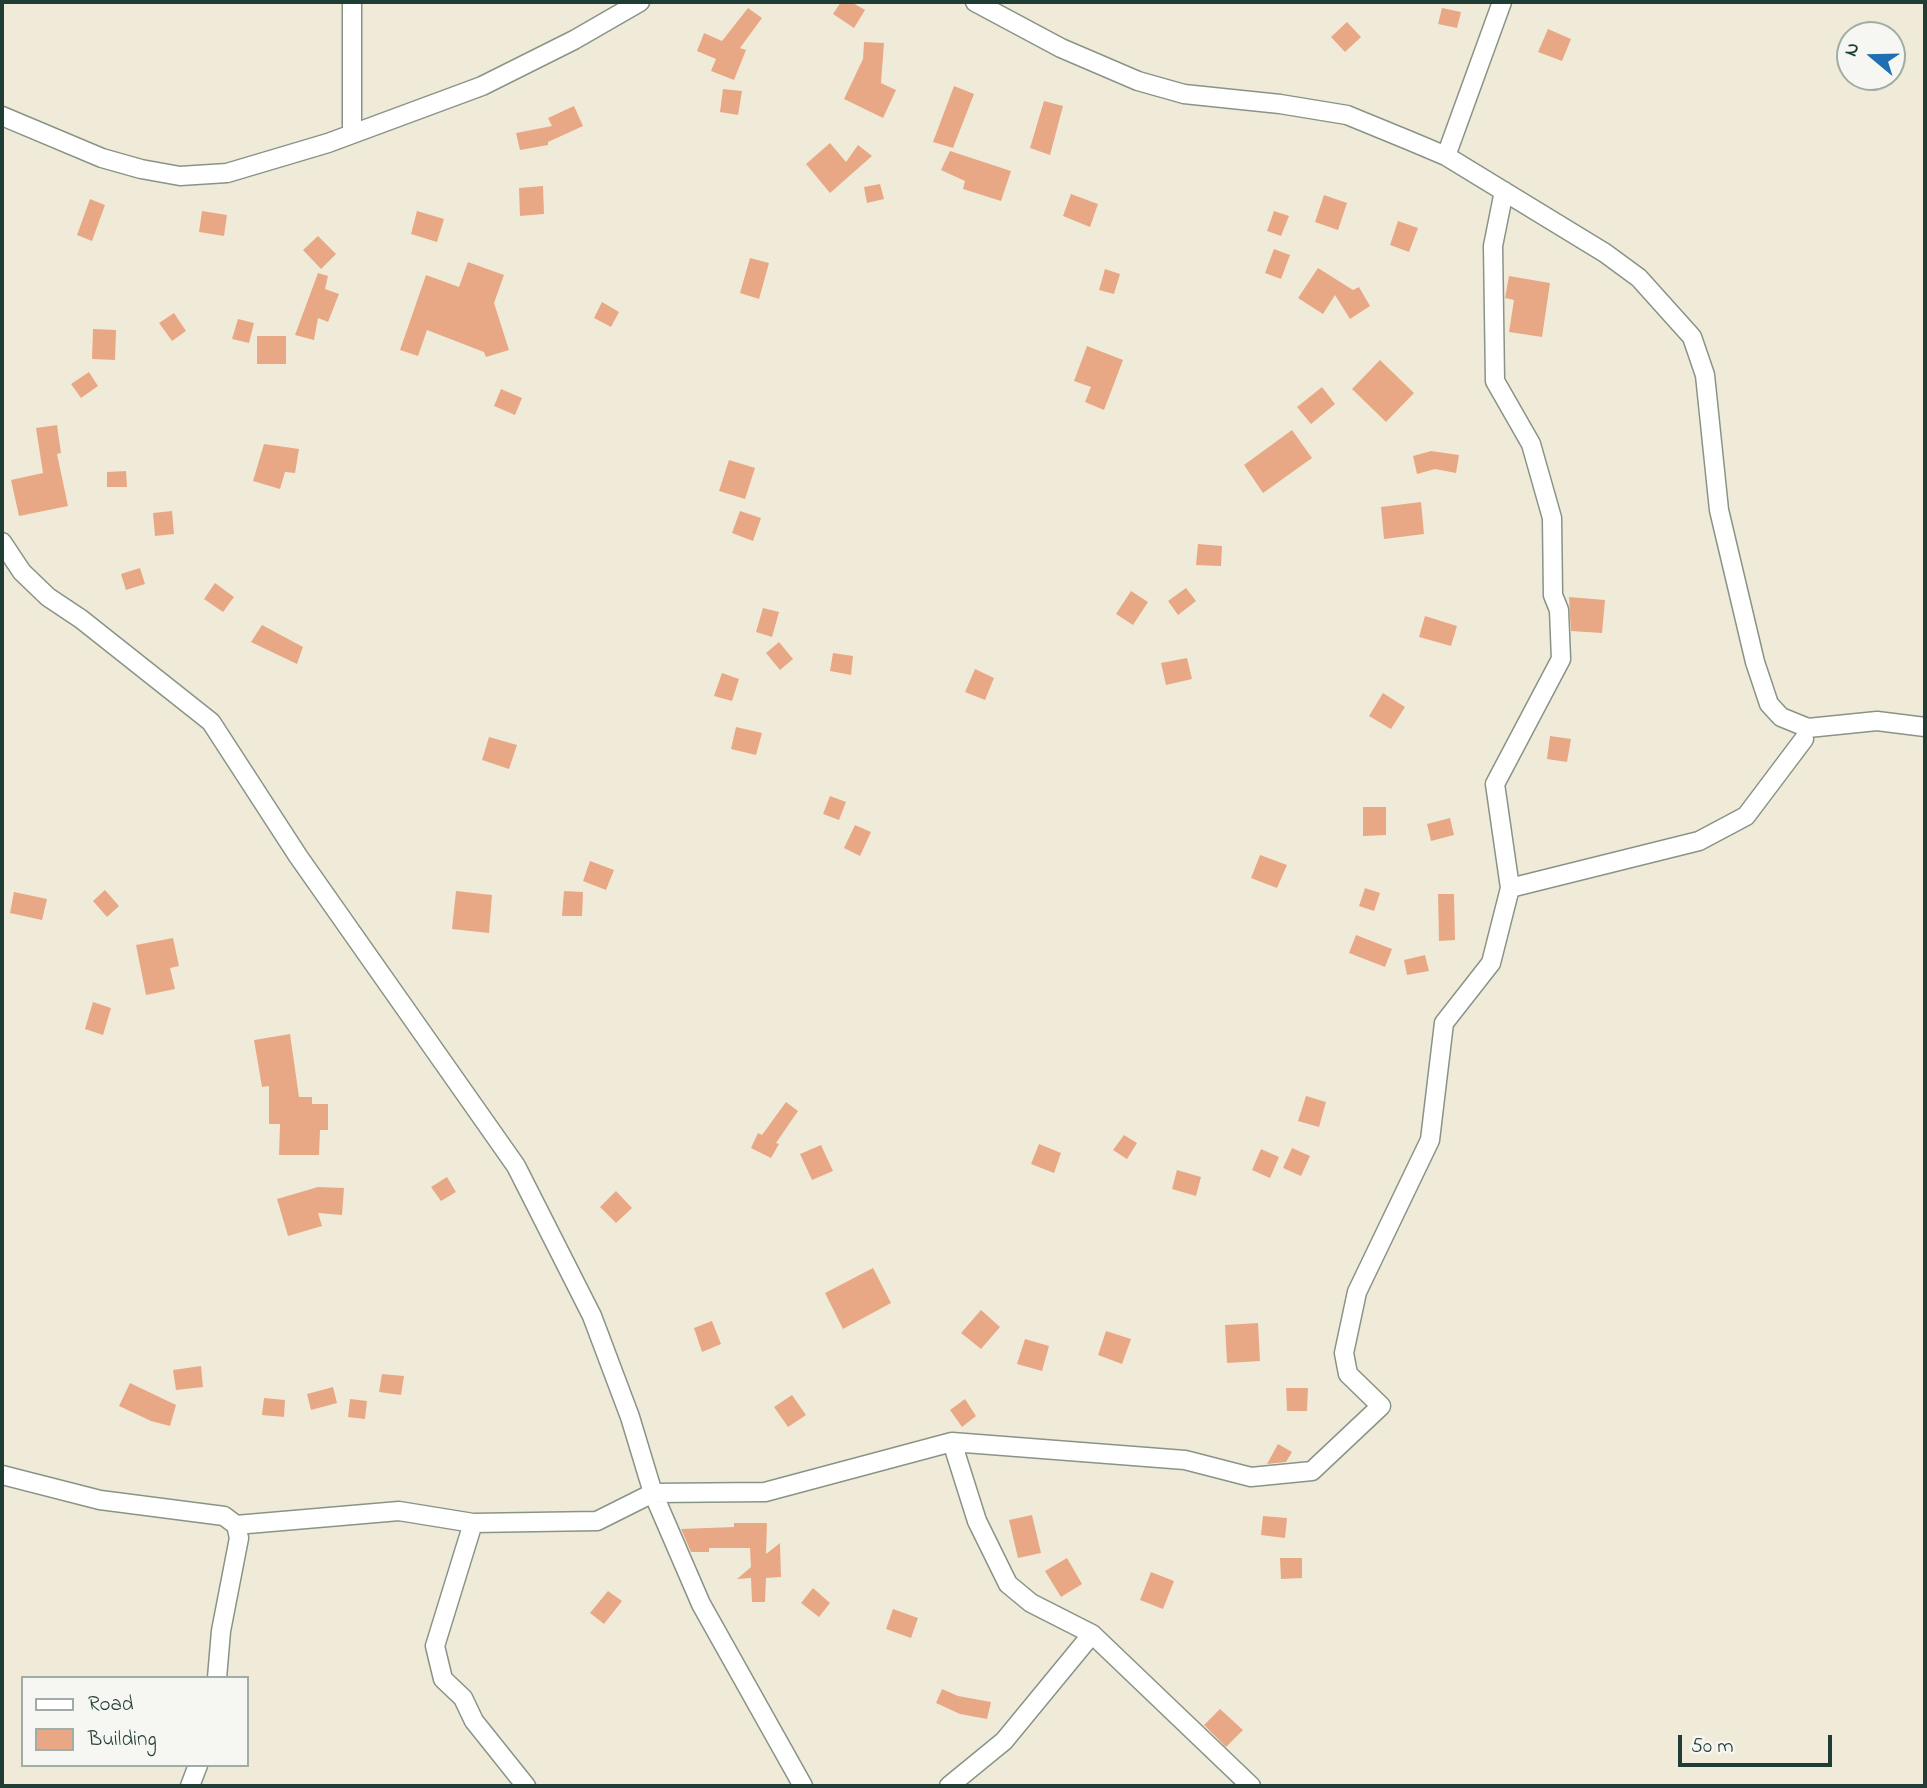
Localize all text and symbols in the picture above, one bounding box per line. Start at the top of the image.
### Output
north arrow [1836,21,1906,91]
text: N [1838,39,1867,60]
legend [21,1676,248,1767]
text: Road [88,1690,134,1720]
scale bar [1682,1722,1836,1766]
text: Building [88,1725,157,1755]
text: 50 m [1691,1732,1734,1762]

